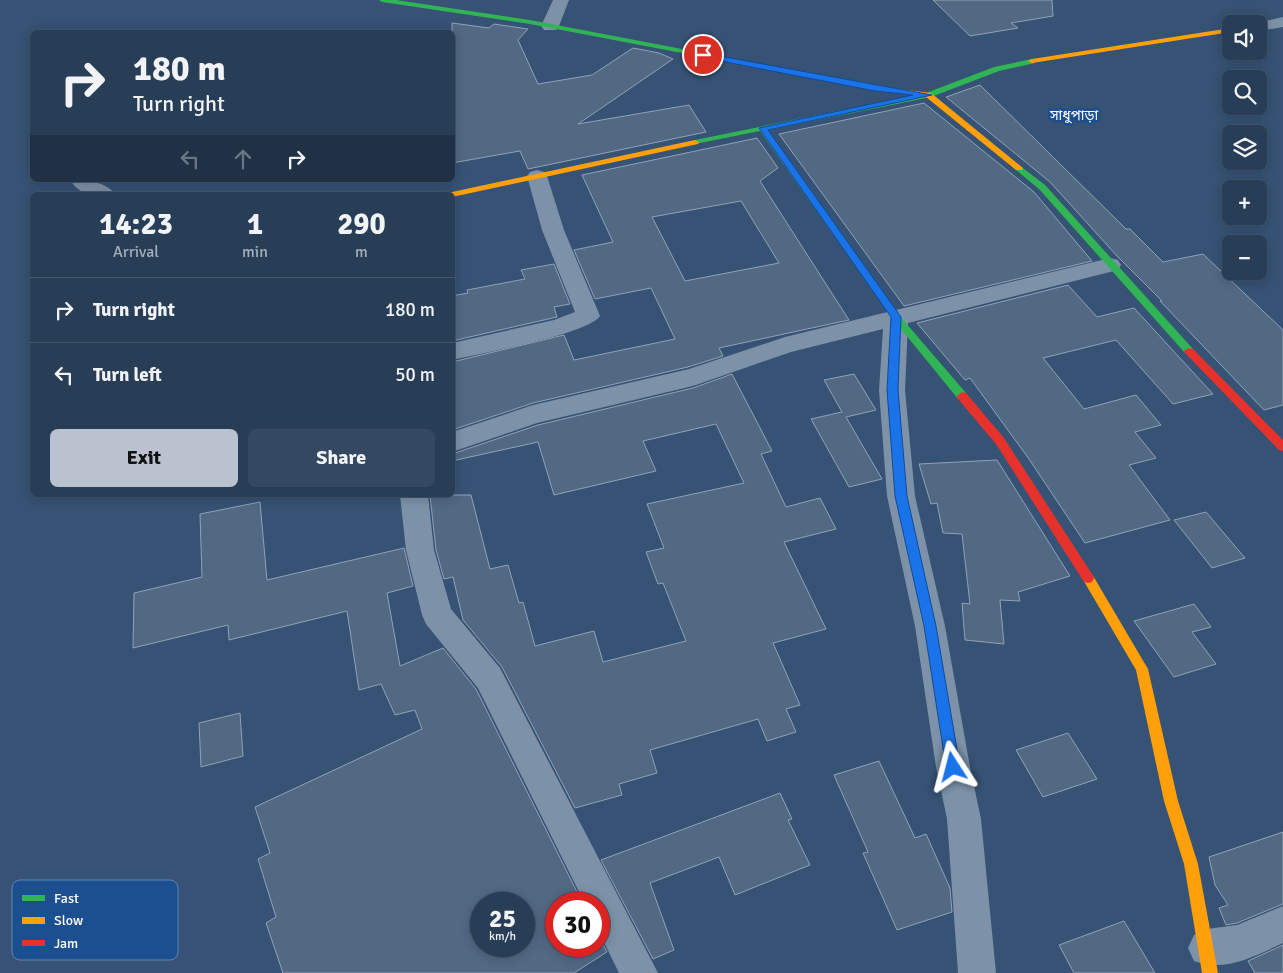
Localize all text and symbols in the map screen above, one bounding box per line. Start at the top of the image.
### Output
map controls [1222,15,1267,280]
button: sound [1222,15,1267,60]
pin [682,34,724,76]
icon: arrive [689,41,717,69]
text: 180 m [133,47,226,90]
icon: right [50,50,115,115]
button: search [1222,70,1267,115]
text: Turn right [133,90,225,117]
district label: সাধুপাড়া [1049,107,1098,124]
button: layers [1222,125,1267,170]
icon: left [176,145,204,173]
icon: ahead [229,145,257,173]
icon: right [282,145,310,173]
button: + [1222,180,1267,225]
text: 14:23 [99,206,173,243]
text: 1 [247,206,263,243]
text: 290 [337,206,386,243]
button: − [1222,235,1267,280]
text: Arrival [113,242,159,262]
text: min [242,242,268,262]
text: m [355,242,368,262]
icon: right [50,296,78,324]
text: Turn right [93,298,175,322]
text: 180 m [385,298,435,322]
icon: left [50,361,78,389]
text: Turn left [93,363,162,387]
text: 50 m [395,363,435,387]
button: Exit [50,429,238,487]
button: Share [248,429,435,487]
position arrow [926,740,978,792]
legend [12,880,178,960]
text: Fast [54,890,79,907]
speed limit sign: 30 [545,892,610,957]
text: 25 [489,903,516,934]
text: Slow [54,912,83,929]
text: km/h [489,929,516,944]
text: Jam [54,935,78,952]

